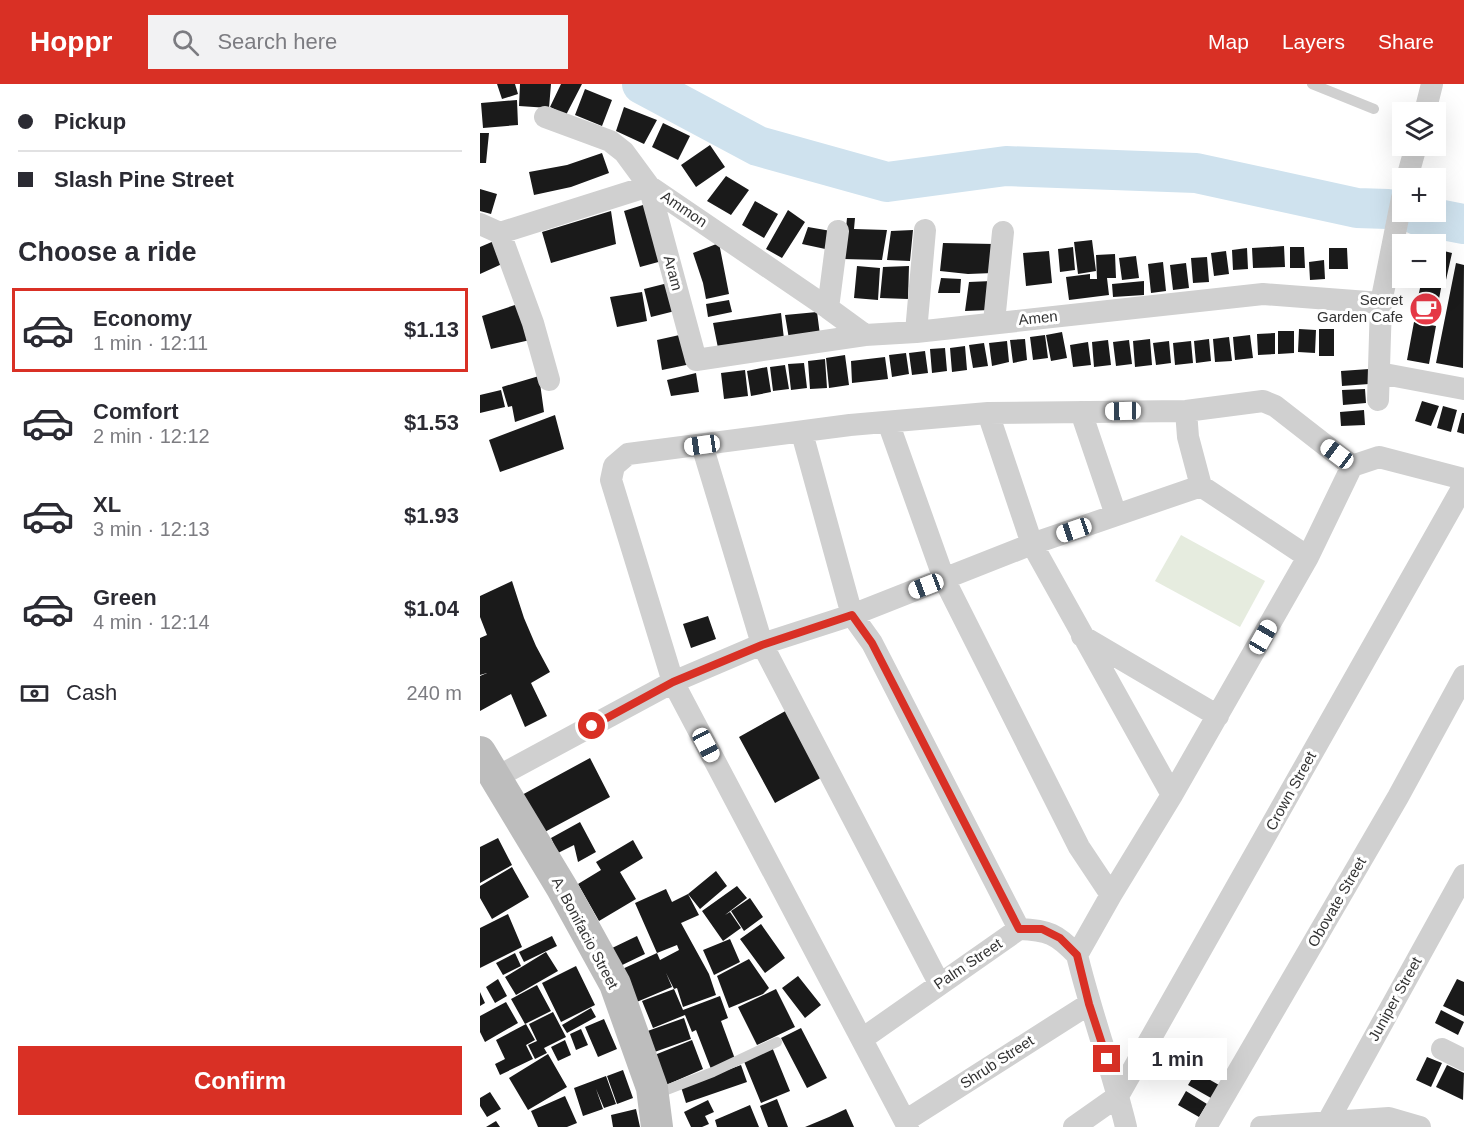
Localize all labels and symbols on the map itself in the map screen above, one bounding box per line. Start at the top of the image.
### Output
street label: Ammon [658,187,710,230]
street label: Aram [661,253,686,292]
place label: Secret Garden Cafe [1317,291,1404,325]
cafe icon: Secret Garden Cafe [1408,291,1444,327]
street label: Amen [1018,307,1058,328]
car [1105,402,1141,420]
car [683,434,721,456]
car [1317,436,1357,472]
car [1054,516,1094,544]
car [906,571,946,601]
car [1246,617,1280,657]
route start [578,712,605,739]
car [690,725,722,765]
street label: Crown Street [1262,748,1320,833]
street label: Obovate Street [1304,853,1370,950]
street label: A. Bonifacio Street [549,874,622,992]
street label: Palm Street [930,934,1006,993]
street label: Juniper Street [1364,953,1425,1044]
street label: Shrub Street [957,1031,1037,1092]
callout: 1 min [1128,1038,1227,1080]
route end [1093,1045,1120,1072]

